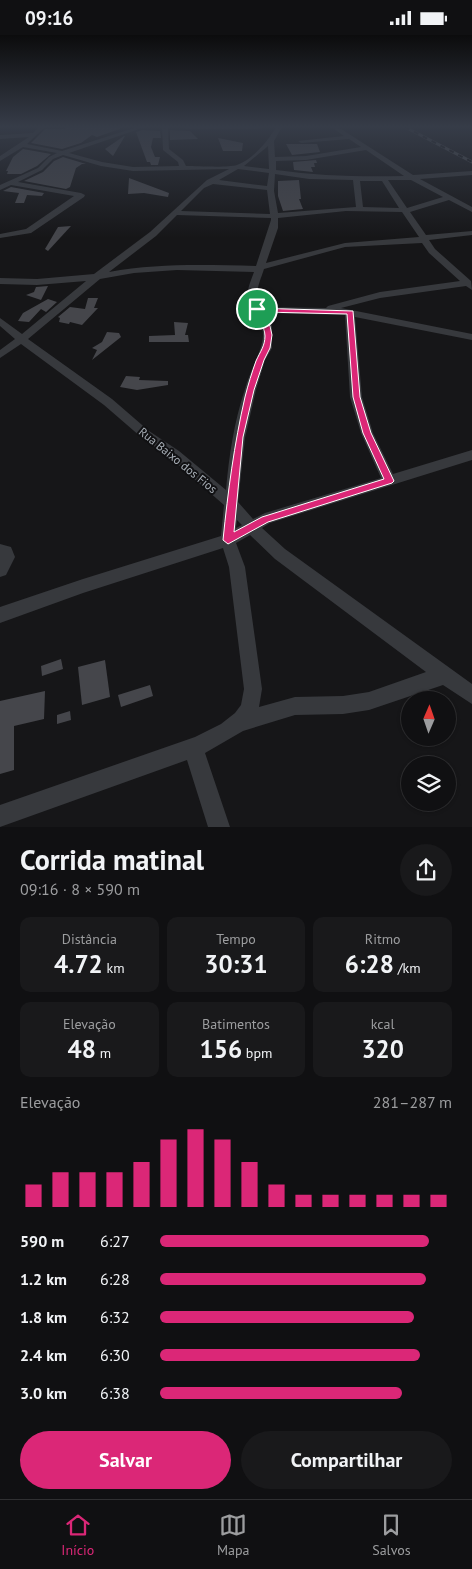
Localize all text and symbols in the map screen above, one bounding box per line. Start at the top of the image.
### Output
text: 09:16 [25,6,73,30]
pin [236,288,278,330]
icon: arrive [243,295,271,323]
street label: Rua Baixo dos Fios [136,424,220,496]
north arrow [401,691,456,746]
map controls [401,691,456,811]
button: layers [401,756,456,811]
text: Corrida matinal [20,841,204,878]
button: share [400,844,452,896]
text: 09:16 · 8 × 590 m [20,879,140,899]
text: Distância [62,930,117,948]
text: Tempo [216,930,256,948]
text: Ritmo [365,930,401,948]
text: 4.72 [54,948,103,980]
text: 30:31 [204,948,268,980]
text: 6:28 [345,948,394,980]
text: km [103,959,125,977]
text: /km [394,959,421,977]
text: Elevação [63,1015,116,1033]
text: Batimentos [202,1015,270,1033]
text: kcal [371,1015,395,1033]
text: 48 [68,1033,96,1065]
text: 156 [200,1033,242,1065]
text: 320 [361,1033,404,1065]
text: m [96,1044,111,1062]
text: bpm [242,1044,272,1062]
text: Elevação [20,1092,80,1112]
text: 281–287 m [373,1092,452,1112]
text: 590 m [20,1231,64,1251]
text: 6:27 [100,1231,130,1251]
text: 1.2 km [20,1269,67,1289]
text: 6:28 [100,1269,130,1289]
text: 1.8 km [20,1307,67,1327]
text: 6:32 [100,1307,130,1327]
text: 2.4 km [20,1345,67,1365]
text: 6:30 [100,1345,130,1365]
text: 3.0 km [20,1383,67,1403]
text: 6:38 [100,1383,130,1403]
button: Salvar [20,1431,231,1489]
button: Compartilhar [241,1431,452,1489]
tab: Início [61,1511,94,1559]
tab: Mapa [217,1511,250,1559]
tab: Salvos [372,1511,411,1559]

